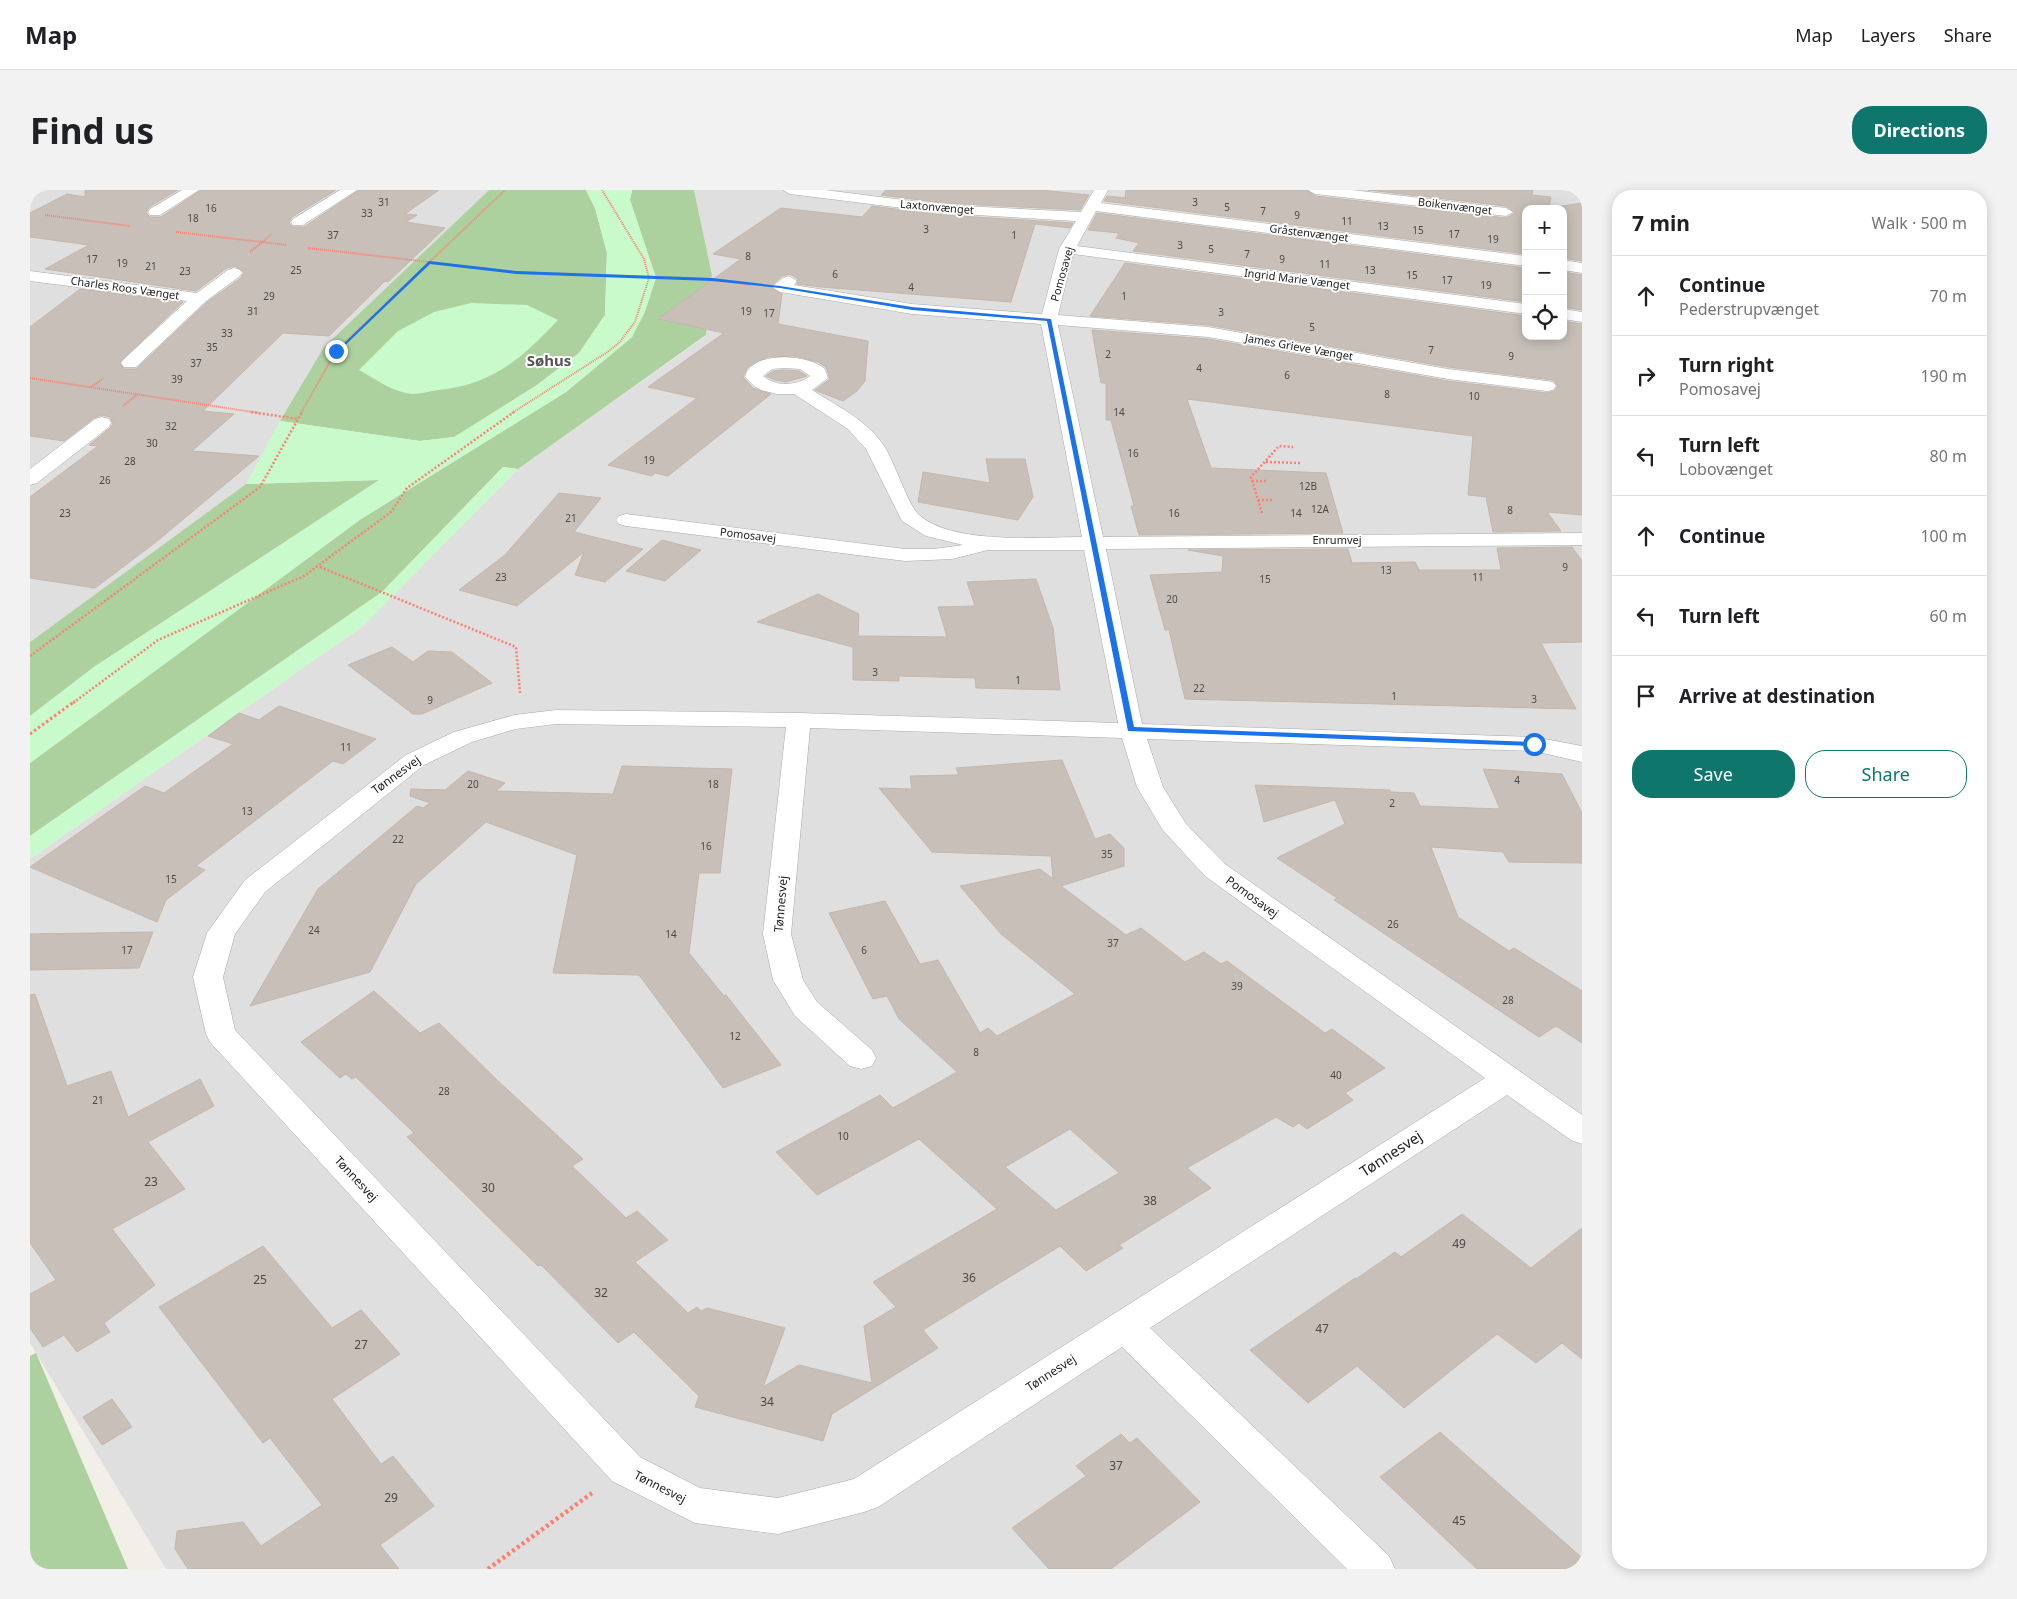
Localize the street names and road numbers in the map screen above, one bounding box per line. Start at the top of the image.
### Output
street label: Boikenvænget [1417,194,1493,217]
street label: Laxtonvænget [900,196,975,217]
street label: Gråstenvænget [1269,220,1349,245]
street label: Pomosavej [1047,245,1076,303]
street label: Ingrid Marie Vænget [1243,265,1351,292]
street label: Charles Roos Vænget [70,272,180,303]
street label: James Grieve Vænget [1243,329,1354,363]
street label: Pomosavej [719,524,777,545]
street label: Enrumvej [1312,532,1362,547]
street label: Tønnesvej [368,751,424,798]
street label: Pomosavej [1222,872,1282,922]
street label: Tønnesvej [770,875,791,933]
street label: Tønnesvej [1355,1126,1425,1181]
street label: Tønnesvej [331,1152,382,1205]
street label: Tønnesvej [1022,1350,1079,1395]
street label: Tønnesvej [631,1466,689,1507]

